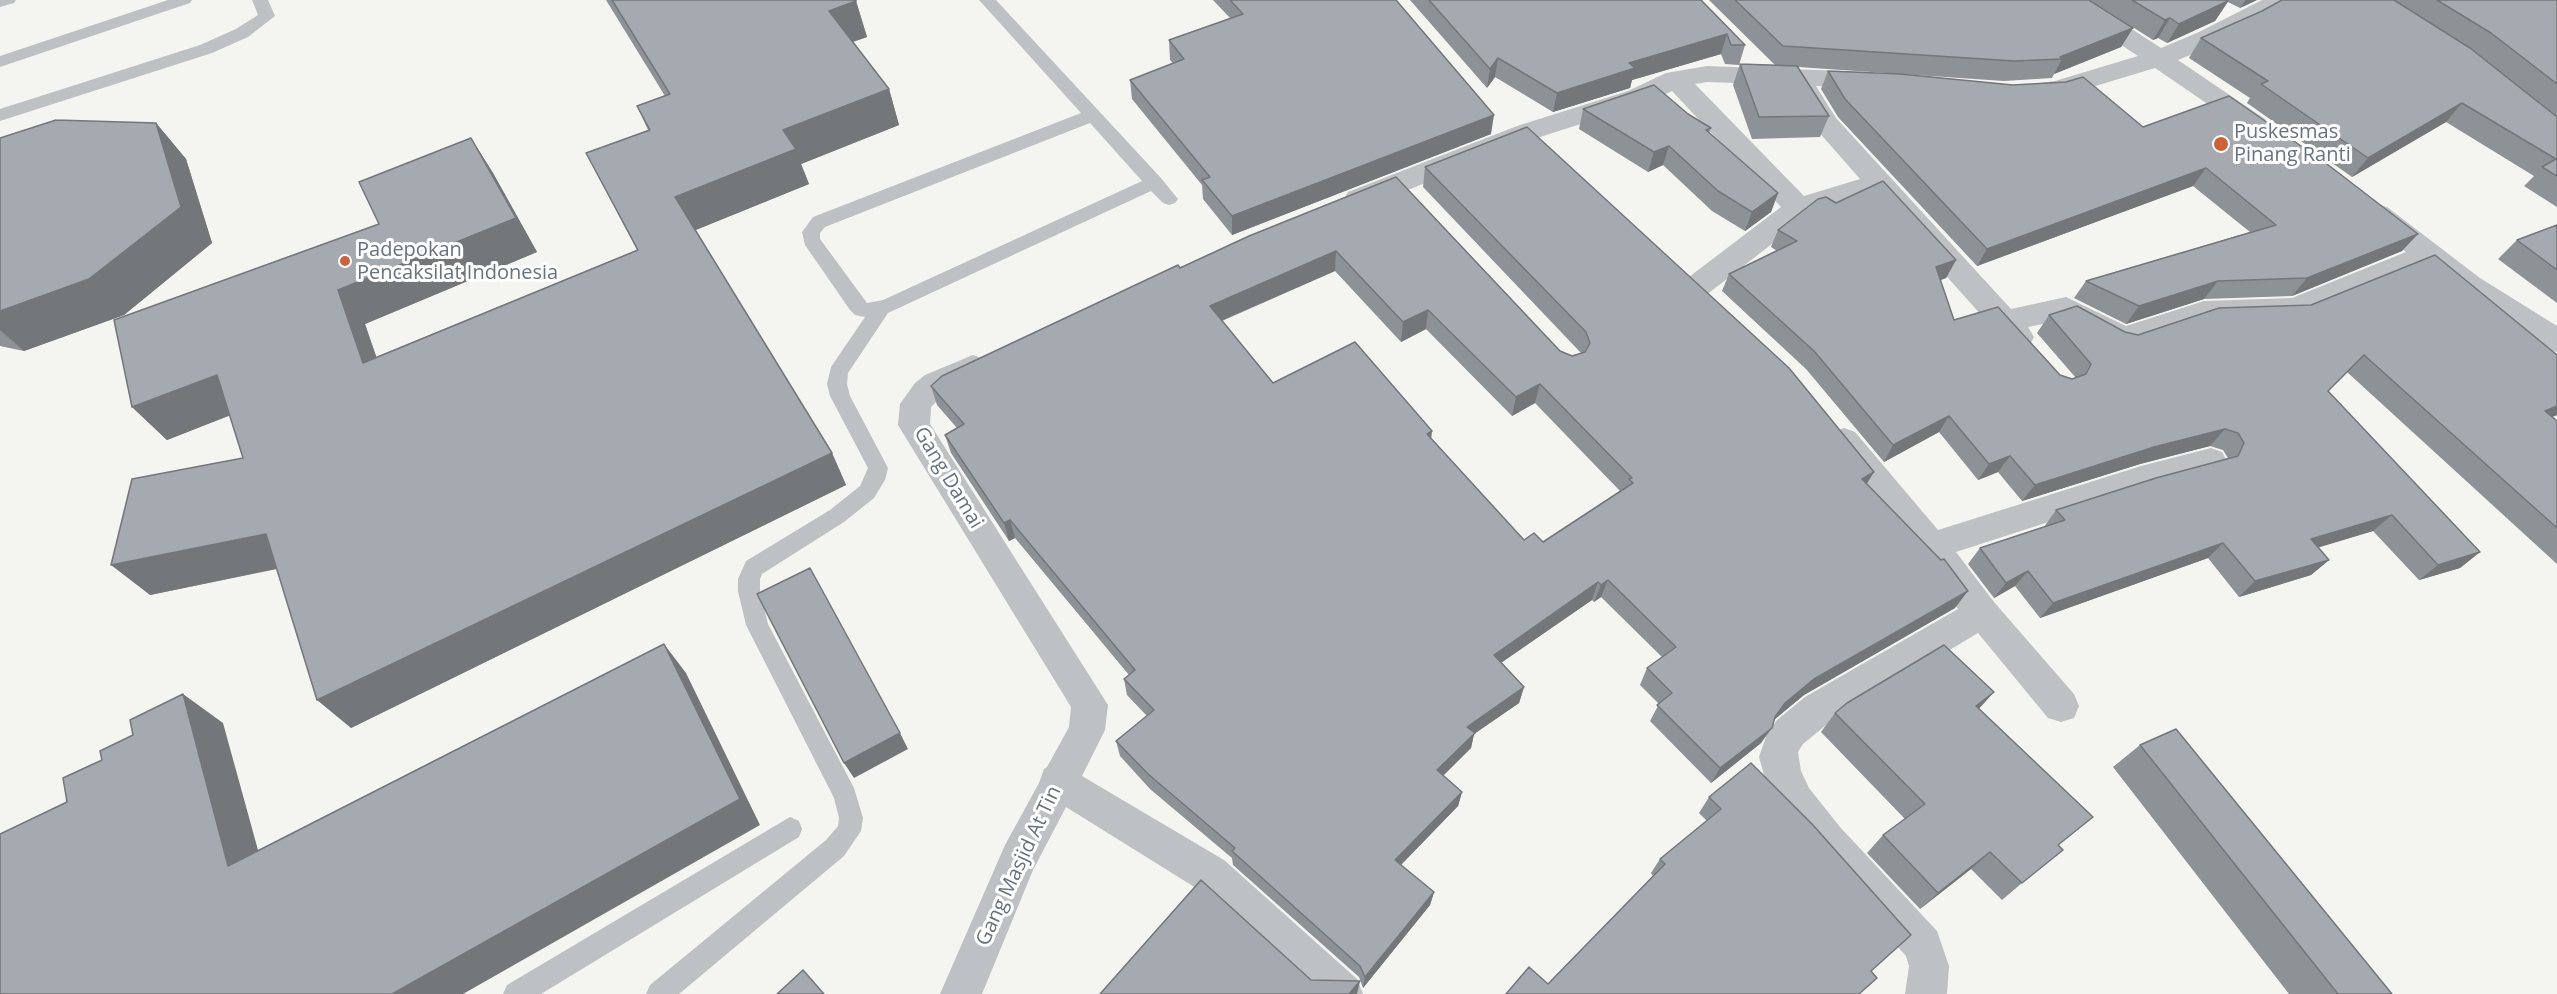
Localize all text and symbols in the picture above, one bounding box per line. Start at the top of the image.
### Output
place label: Puskesmas Pinang Ranti [2234,120,2351,167]
marker: Puskesmas Pinang Ranti [2212,135,2230,153]
place label: Padepokan Pencaksilat Indonesia [357,238,558,285]
marker: Padepokan Pencaksilat Indonesia [338,254,352,268]
street label: Gang Damai [908,423,988,533]
street label: Gang Masjid At Tin [971,782,1067,950]

